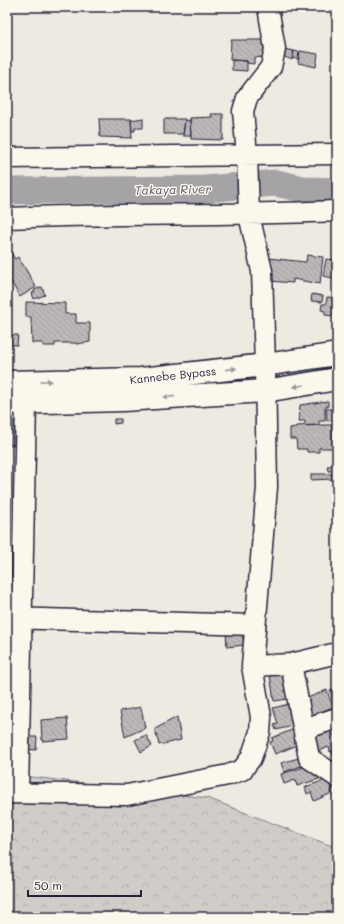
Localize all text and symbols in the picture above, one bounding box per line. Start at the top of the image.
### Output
water label: Takaya River [134,180,212,198]
street label: Kannebe Bypass [129,363,217,387]
one-way arrow [225,366,237,372]
one-way arrow [40,378,53,384]
one-way arrow [292,383,305,389]
one-way arrow [163,394,175,401]
scale bar [28,872,141,898]
text: 50 m [34,877,62,893]

